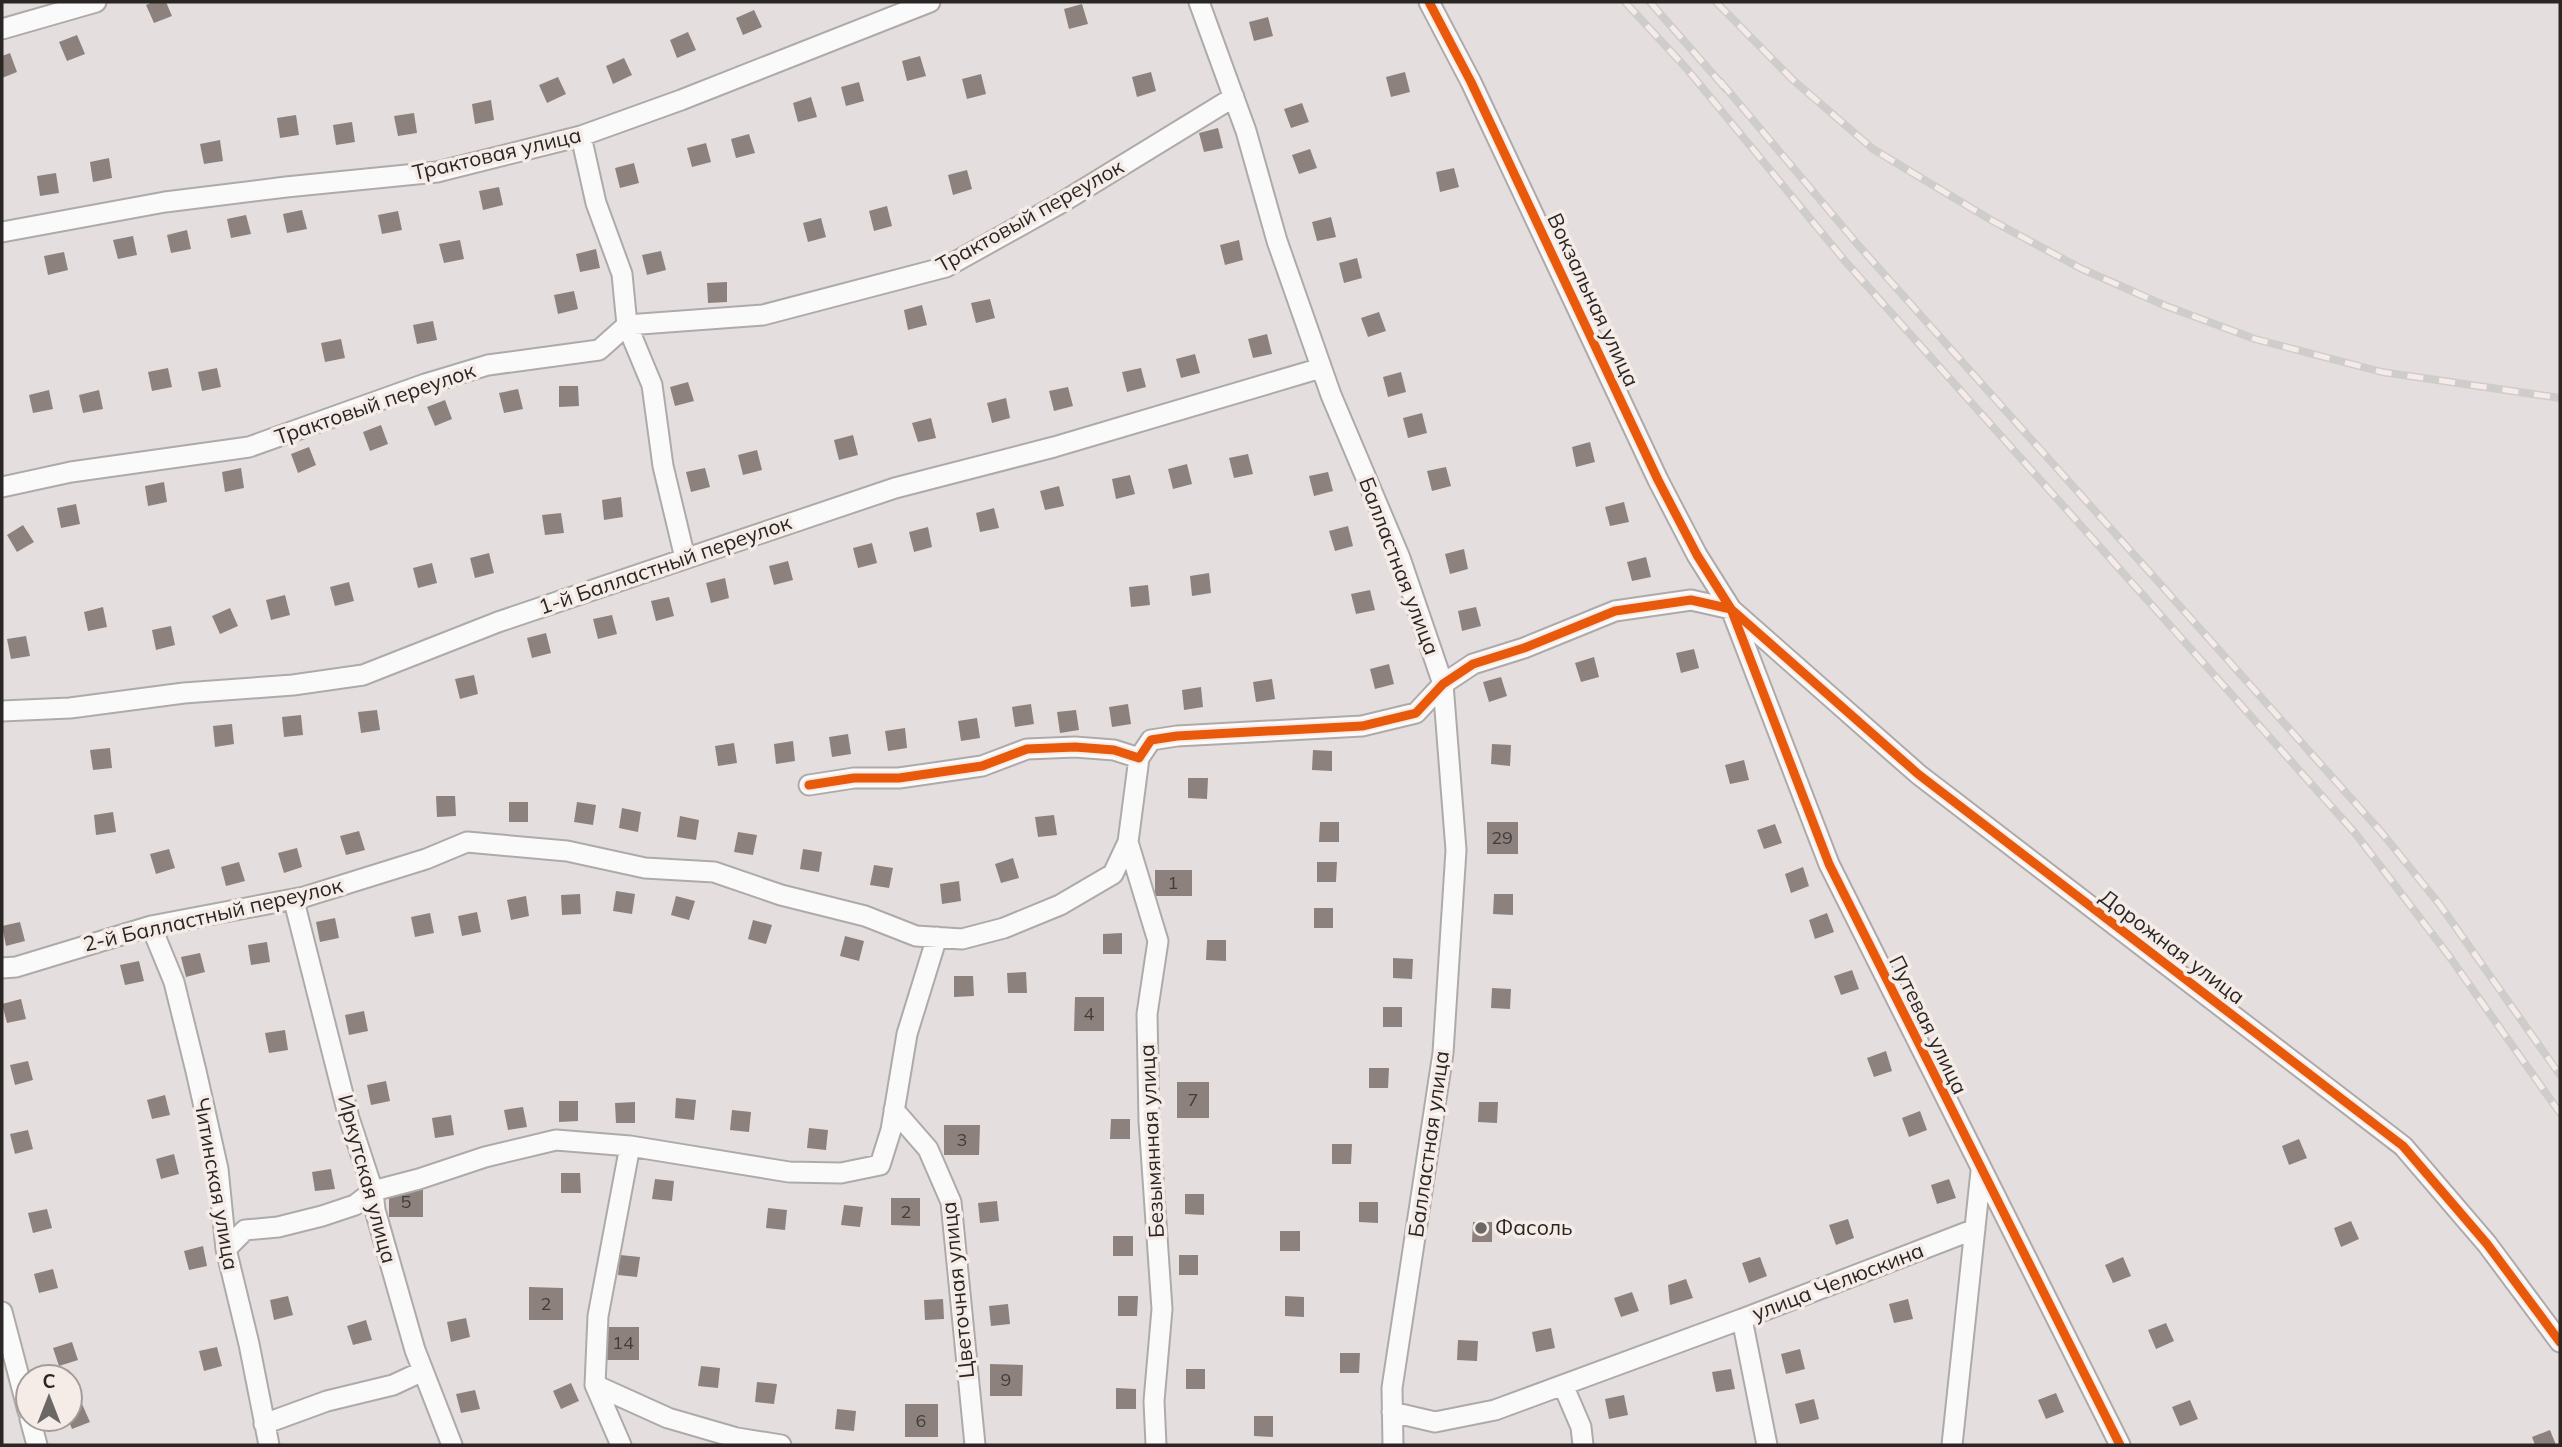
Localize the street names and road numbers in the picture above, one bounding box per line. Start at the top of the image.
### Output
street label: Трактовая улица [410,121,584,185]
street label: Трактовый переулок [931,153,1128,277]
street label: Вокзальная улица [1542,209,1646,391]
street label: Трактовый переулок [271,356,479,450]
street label: Балластная улица [1354,473,1446,658]
street label: 1-й Балластный переулок [535,508,795,620]
street label: 2-й Балластный переулок [81,871,346,957]
street label: Дорожная улица [2095,883,2250,1009]
street label: Путевая улица [1884,951,1974,1098]
street label: Безымянная улица [1133,1044,1169,1239]
street label: Балластная улица [1402,1049,1454,1239]
street label: Иркутская улица [333,1092,403,1266]
street label: Читинская улица [189,1096,245,1272]
street label: Цветочная улица [935,1201,979,1380]
street label: улица Челюскина [1748,1236,1927,1326]

